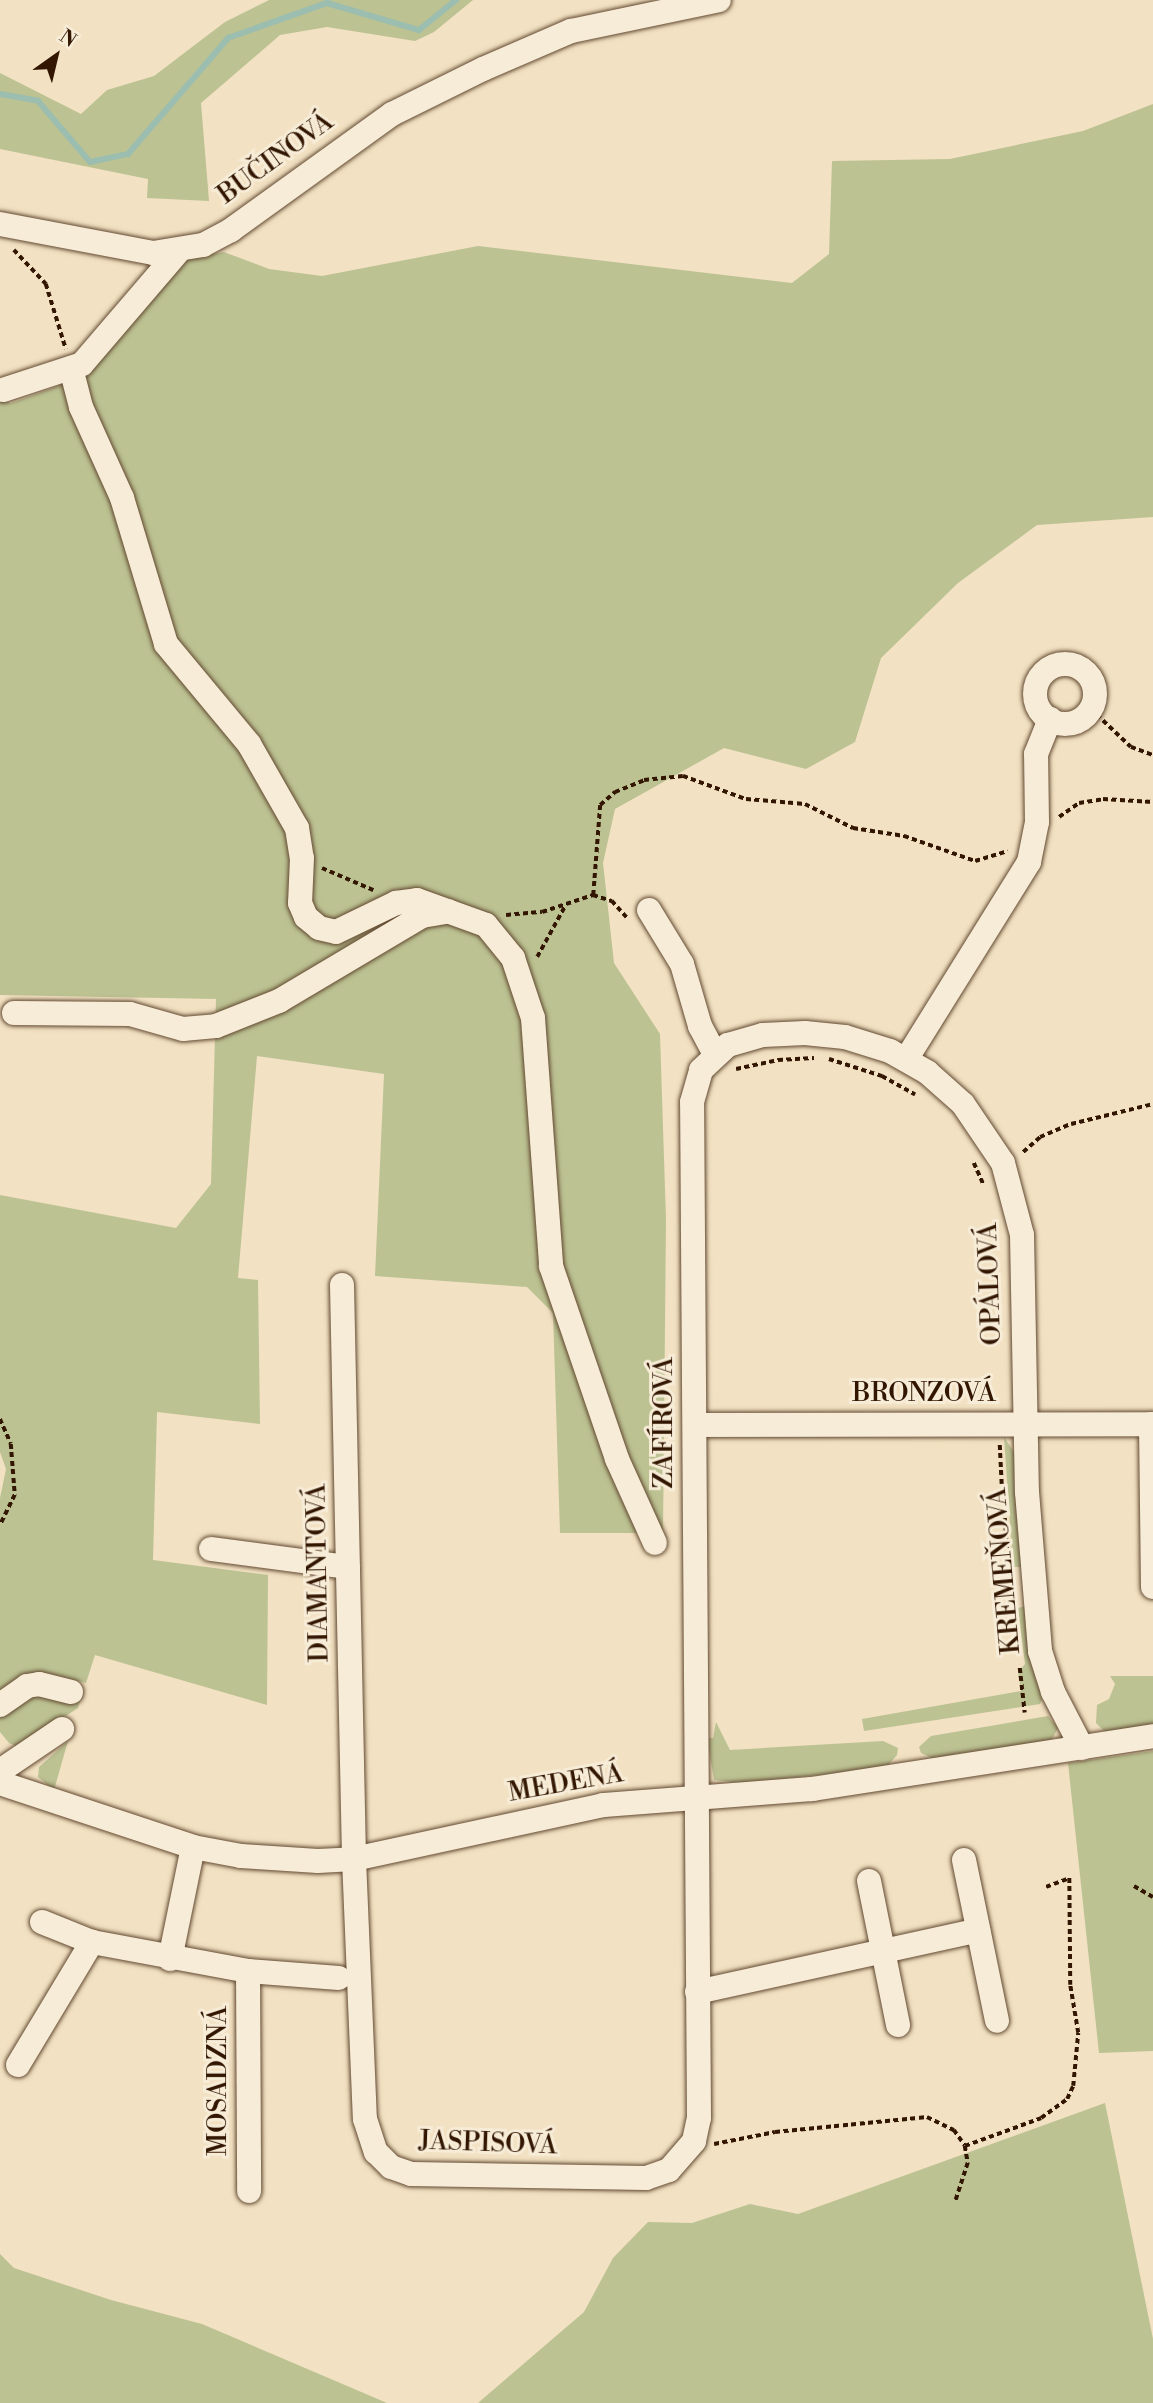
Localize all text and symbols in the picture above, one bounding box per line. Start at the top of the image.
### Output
north arrow [21,21,91,91]
text: N [55,24,81,53]
street label: BUČINOVÁ [212,107,340,211]
street label: OPÁLOVÁ [973,1222,1009,1346]
street label: ZAFÍROVÁ [649,1357,681,1489]
street label: BRONZOVÁ [852,1378,996,1410]
street label: DIAMANTOVÁ [302,1484,336,1662]
street label: KREMEŇOVÁ [982,1487,1028,1655]
street label: MEDENÁ [506,1759,626,1809]
street label: MOSADZNÁ [203,2006,235,2156]
street label: JASPISOVÁ [418,2126,558,2162]

